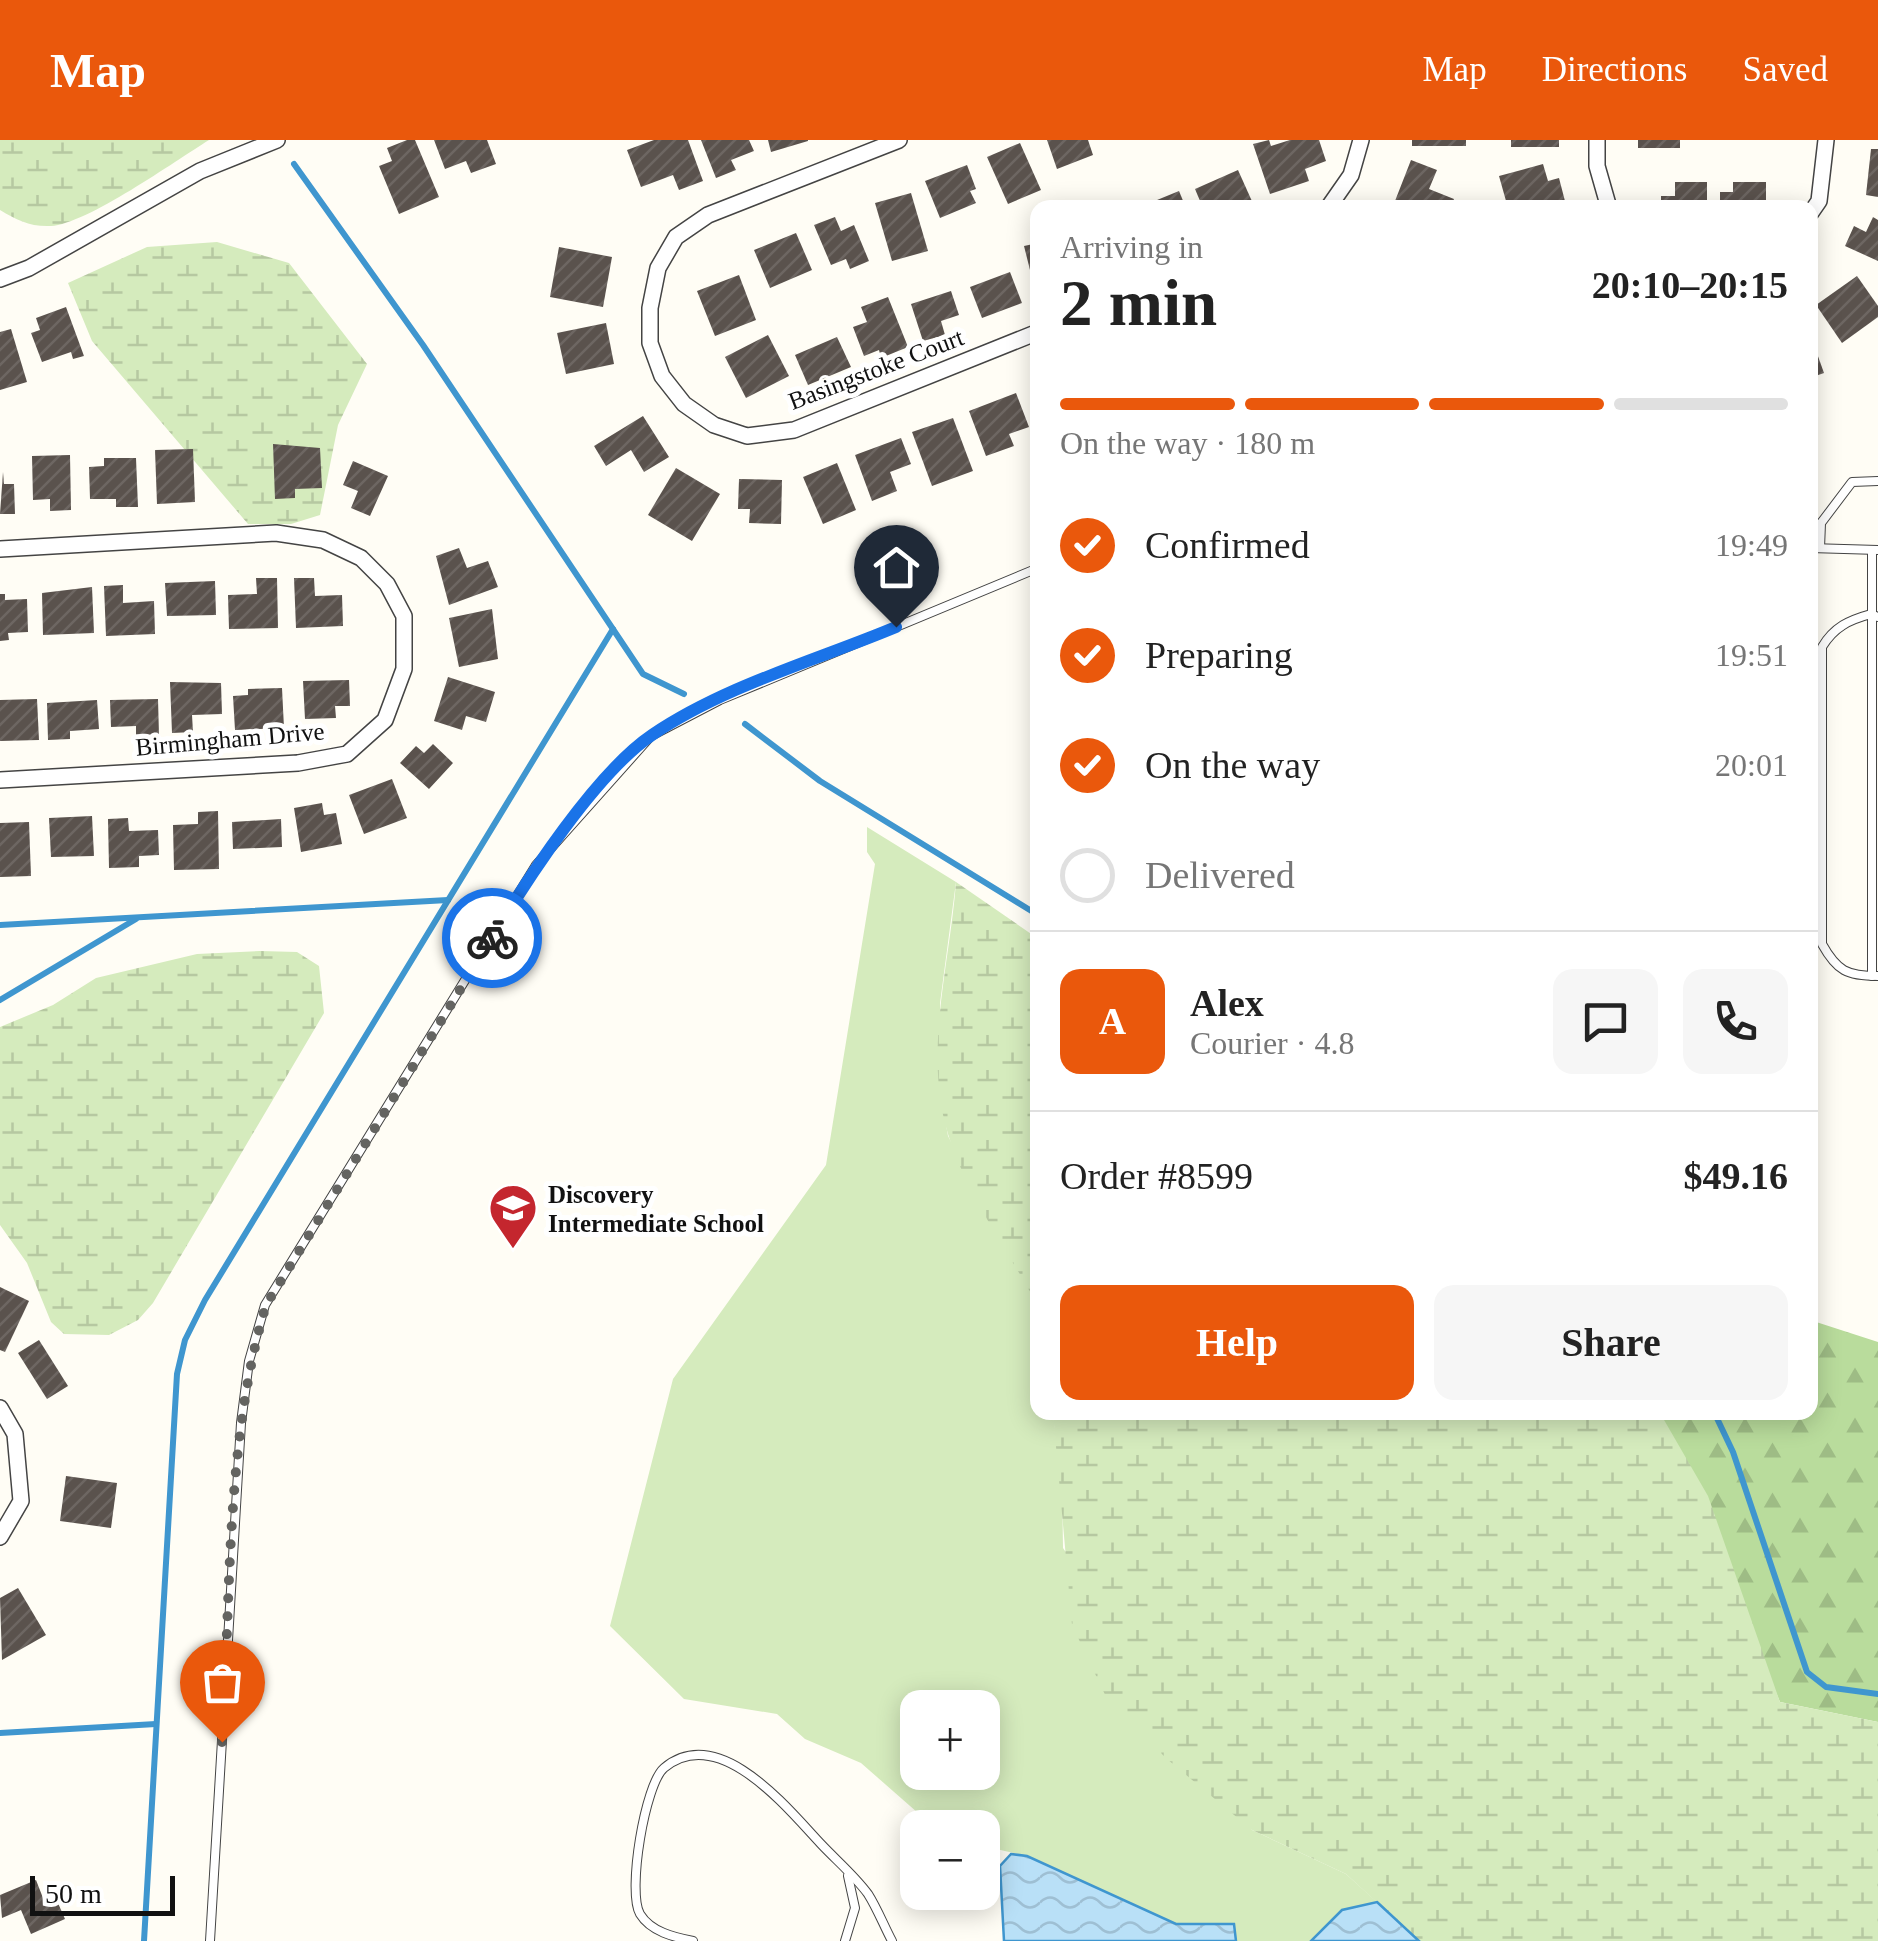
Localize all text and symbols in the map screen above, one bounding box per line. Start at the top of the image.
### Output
text: Map [50,44,146,97]
text: Map [1423,50,1487,89]
text: Directions [1542,50,1687,89]
text: Saved [1742,50,1828,89]
text: Arriving in [1060,229,1203,265]
text: 20:10–20:15 [1592,264,1788,306]
text: 2 min [1060,267,1217,339]
street label: Basingstoke Court [785,323,967,415]
text: On the way · 180 m [1060,425,1315,461]
icon: check [1060,518,1115,573]
text: Confirmed [1145,524,1310,566]
pin [854,525,939,628]
text: 19:49 [1715,527,1788,563]
icon: home [869,540,924,595]
icon: check [1060,628,1115,683]
text: Preparing [1145,634,1293,676]
text: 19:51 [1715,637,1788,673]
street label: Birmingham Drive [134,717,326,761]
icon: check [1060,738,1115,793]
text: On the way [1145,744,1320,786]
text: 20:01 [1715,747,1788,783]
text: Delivered [1145,854,1295,896]
courier [442,888,542,988]
icon: bike [465,911,520,966]
button: chat [1553,969,1658,1074]
button: phone [1683,969,1788,1074]
text: Alex [1190,982,1264,1024]
text: A [1099,1000,1126,1042]
text: Courier · 4.8 [1190,1025,1354,1061]
text: Order #8599 [1060,1155,1253,1197]
text: $49.16 [1684,1155,1788,1197]
place label: Discovery Intermediate School [548,1181,764,1237]
school or university icon: Discovery Intermediate School [487,1182,539,1250]
button: Help [1060,1285,1414,1400]
button: Share [1434,1285,1788,1400]
pin [180,1640,265,1743]
icon: bag [195,1655,250,1710]
map controls [900,1690,1000,1910]
button: + [900,1690,1000,1790]
button: − [900,1810,1000,1910]
scale bar [30,1871,175,1916]
text: 50 m [45,1878,102,1909]

